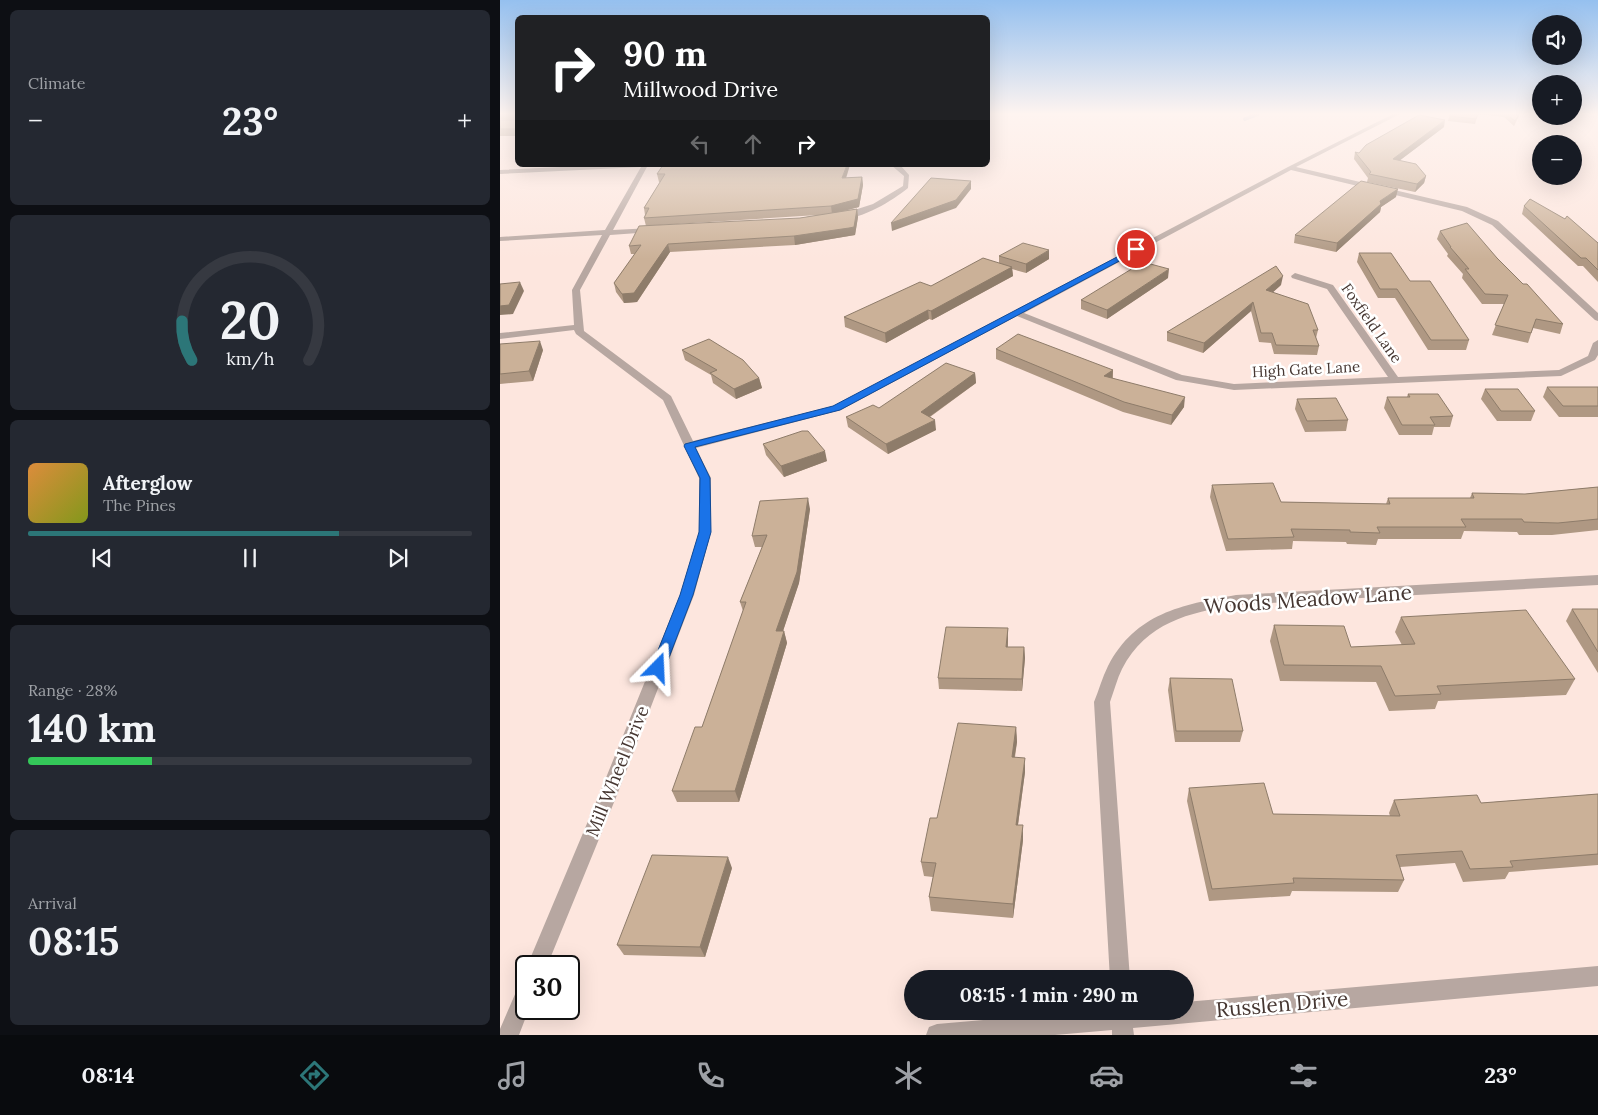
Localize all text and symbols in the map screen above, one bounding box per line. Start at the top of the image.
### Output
map controls [1532,15,1582,185]
button: sound [1532,15,1582,65]
text: 90 m [623,31,707,76]
icon: right [540,35,605,100]
text: Climate [28,73,85,93]
text: Millwood Drive [623,75,778,103]
button: + [1532,75,1582,125]
text: 23° [222,97,278,145]
text: − [28,103,43,139]
text: + [457,103,472,139]
icon: left [686,130,714,158]
icon: ahead [739,130,767,158]
icon: right [792,130,820,158]
button: − [1532,135,1582,185]
pin [1115,228,1157,270]
icon: arrive [1122,235,1150,263]
street label: Foxfield Lane [1338,279,1406,367]
text: 20 [220,287,280,353]
text: km/h [226,347,274,370]
street label: High Gate Lane [1251,357,1361,381]
text: Afterglow [103,471,192,495]
text: The Pines [103,495,176,515]
icon: previous [88,544,116,572]
icon: pause [236,544,264,572]
icon: next [384,544,412,572]
street label: Woods Meadow Lane [1203,578,1413,620]
position arrow [631,641,683,693]
text: Range · 28% [28,680,117,700]
street label: Mill Wheel Drive [580,702,654,840]
text: 140 km [28,704,156,752]
text: Arrival [28,893,77,913]
text: 08:15 [28,917,119,965]
speed limit sign: 30 [515,955,580,1020]
text: 08:15 · 1 min · 290 m [960,983,1138,1007]
street label: Russlen Drive [1215,985,1349,1023]
icon: directions [297,1058,332,1093]
icon: music [495,1058,530,1093]
icon: phone [693,1058,728,1093]
icon: climate [891,1058,926,1093]
icon: car [1089,1058,1124,1093]
icon: filters [1286,1058,1321,1093]
text: 08:14 [81,1061,134,1089]
text: 23° [1484,1061,1517,1089]

